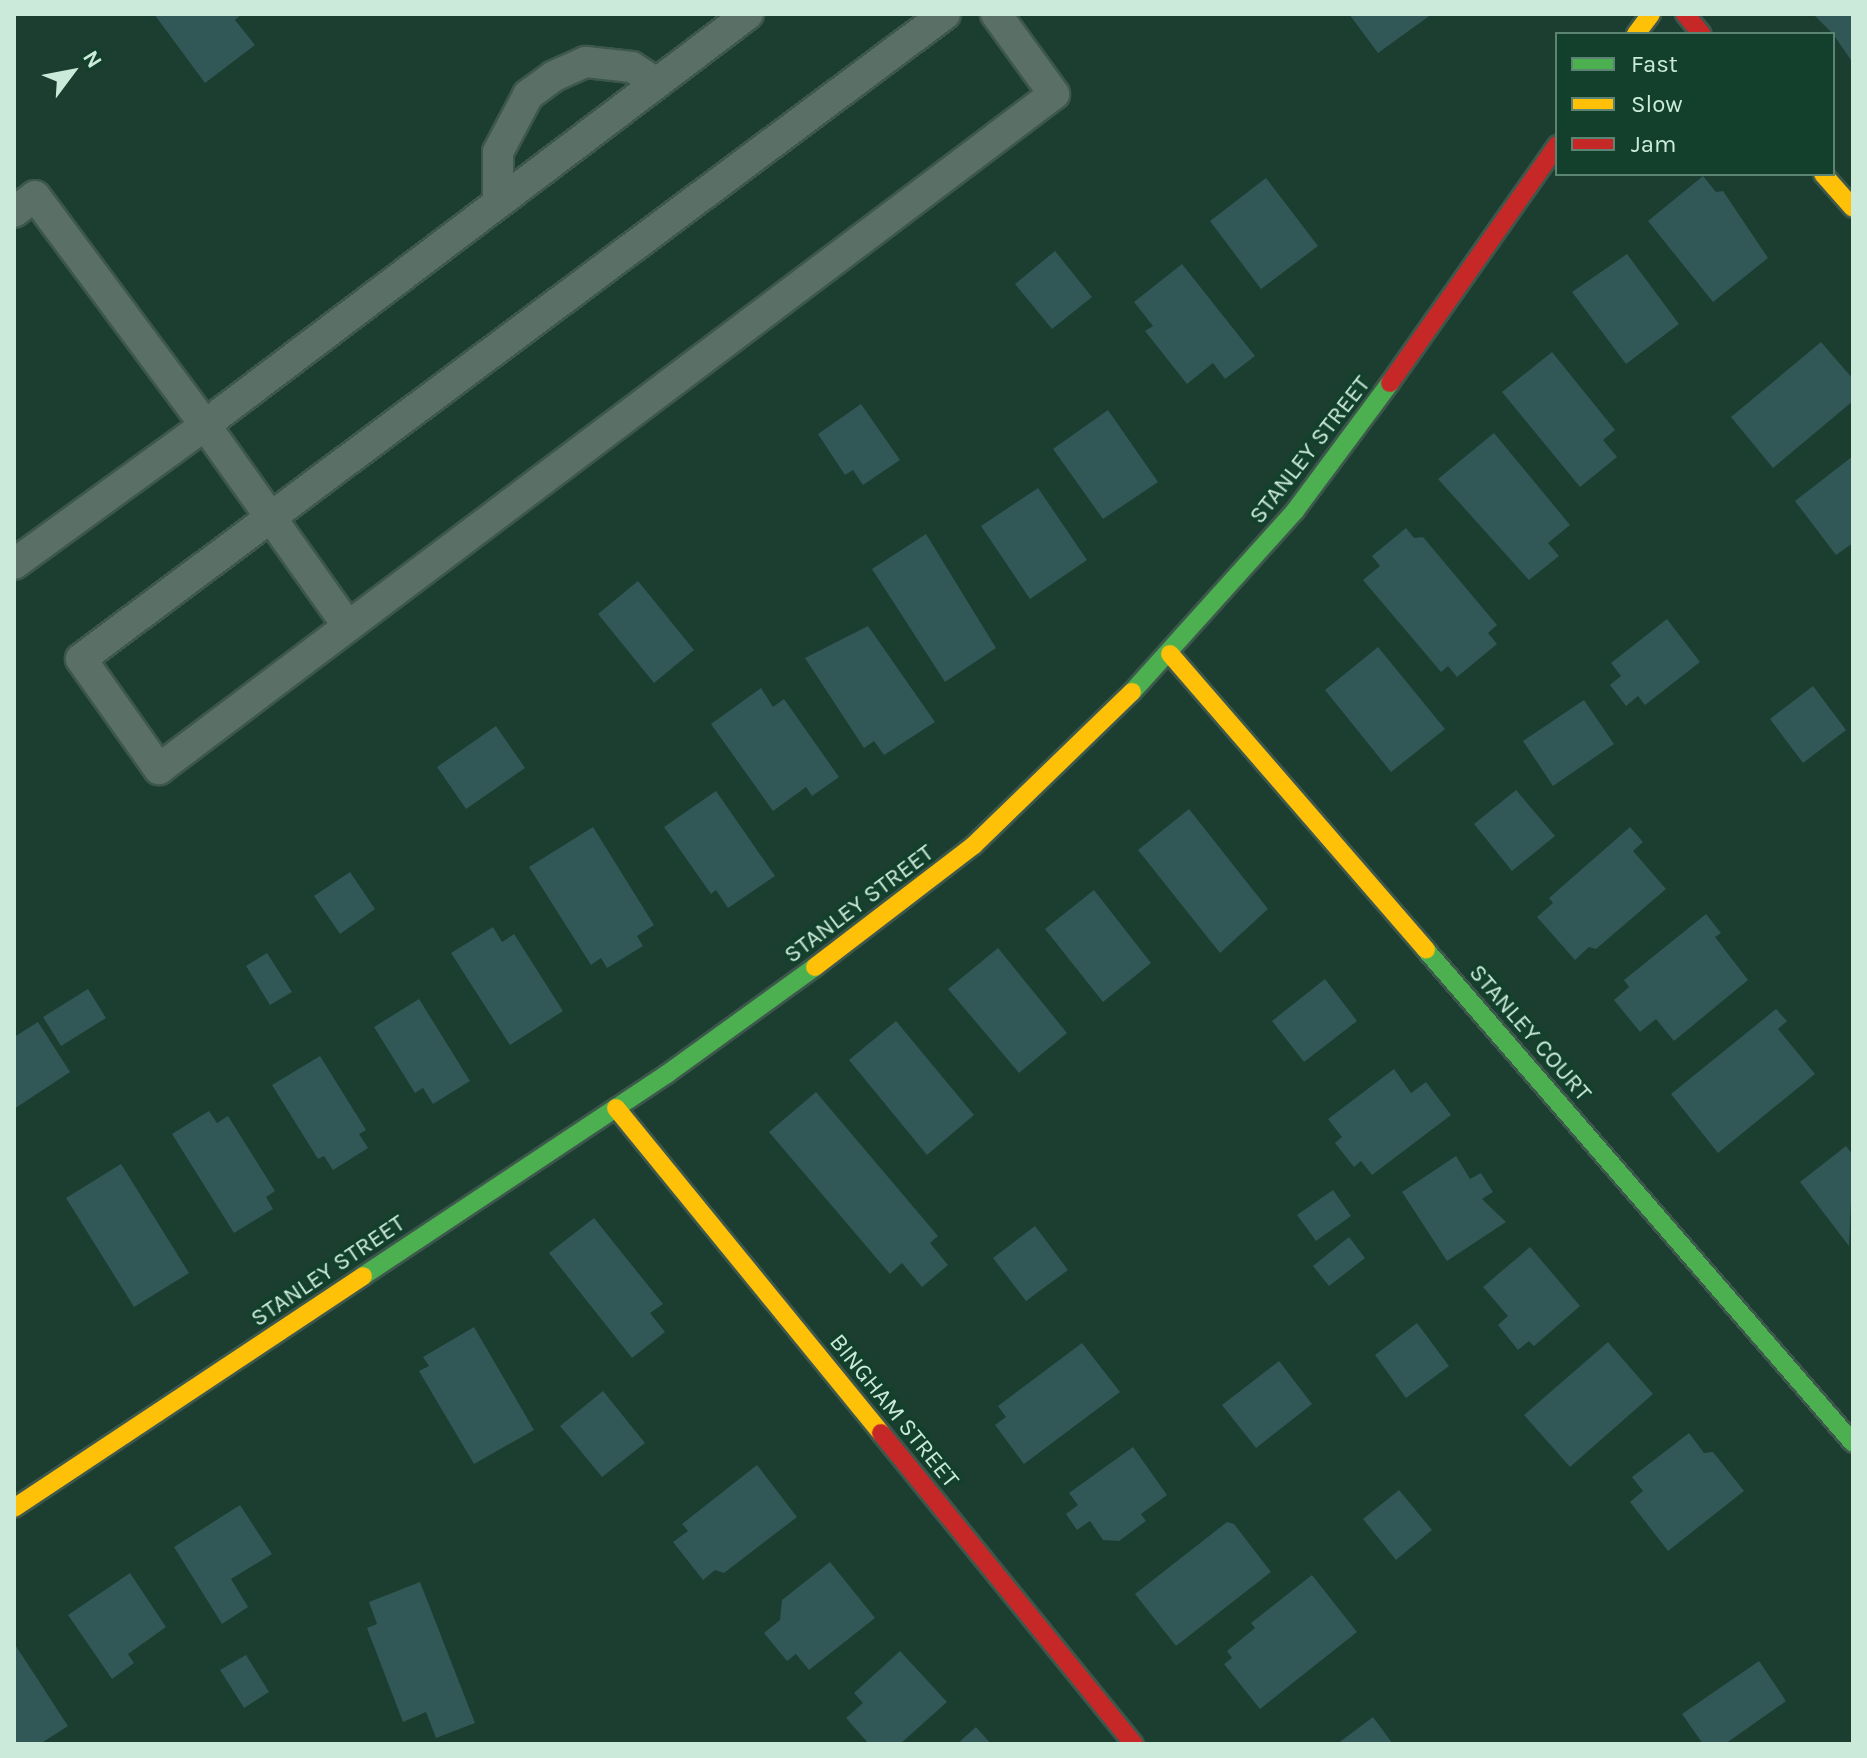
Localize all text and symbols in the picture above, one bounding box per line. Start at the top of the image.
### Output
north arrow [32,32,112,112]
legend [1555,32,1835,176]
text: N [77,46,108,73]
text: Fast [1631,50,1678,78]
text: Slow [1631,90,1683,118]
text: Jam [1631,130,1676,158]
street label: STANLEY STREET [1243,370,1377,530]
street label: STANLEY STREET [779,838,939,970]
street label: STANLEY COURT [1463,959,1597,1107]
street label: STANLEY STREET [246,1209,410,1333]
street label: BINGHAM STREET [823,1328,965,1494]

